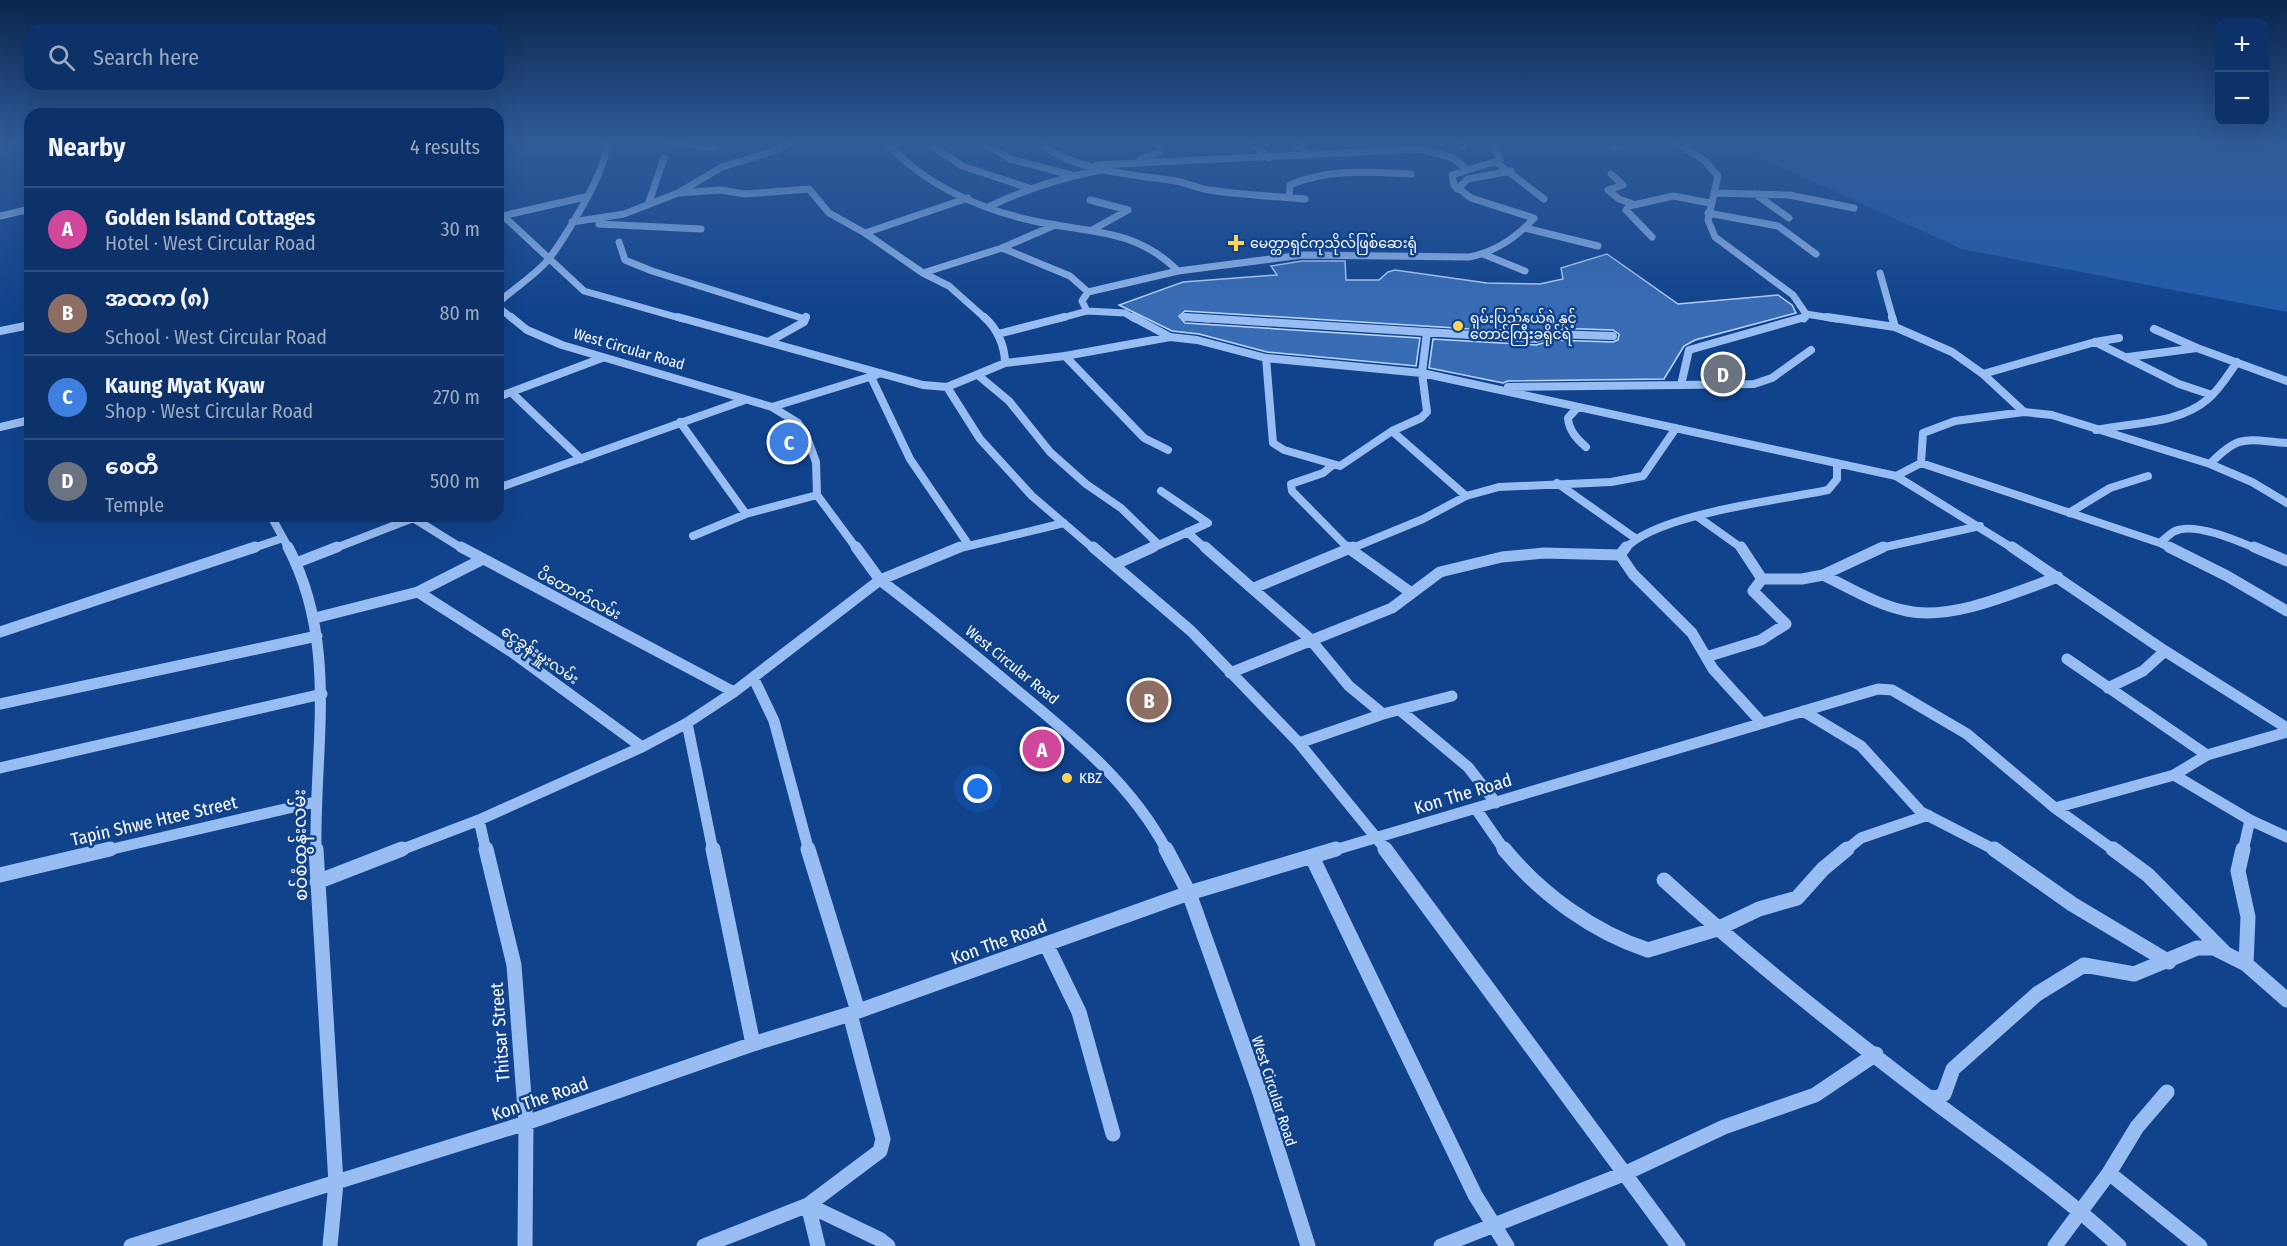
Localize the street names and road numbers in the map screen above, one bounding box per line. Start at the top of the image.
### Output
street label: West Circular Road [571,325,687,373]
street label: ပိတောက်လမ်း [534,564,624,624]
street label: ငွေခွန်းမှူးလမ်း [496,621,583,691]
street label: West Circular Road [962,622,1062,708]
street label: Kon The Road [1412,769,1514,819]
street label: စဝ်စံထွန်းလမ်း [286,789,316,901]
street label: Tapin Shwe Htee Street [69,791,240,851]
street label: Kon The Road [948,914,1050,970]
street label: Thitsar Street [486,982,514,1082]
street label: West Circular Road [1248,1034,1300,1148]
street label: Kon The Road [489,1072,591,1126]

